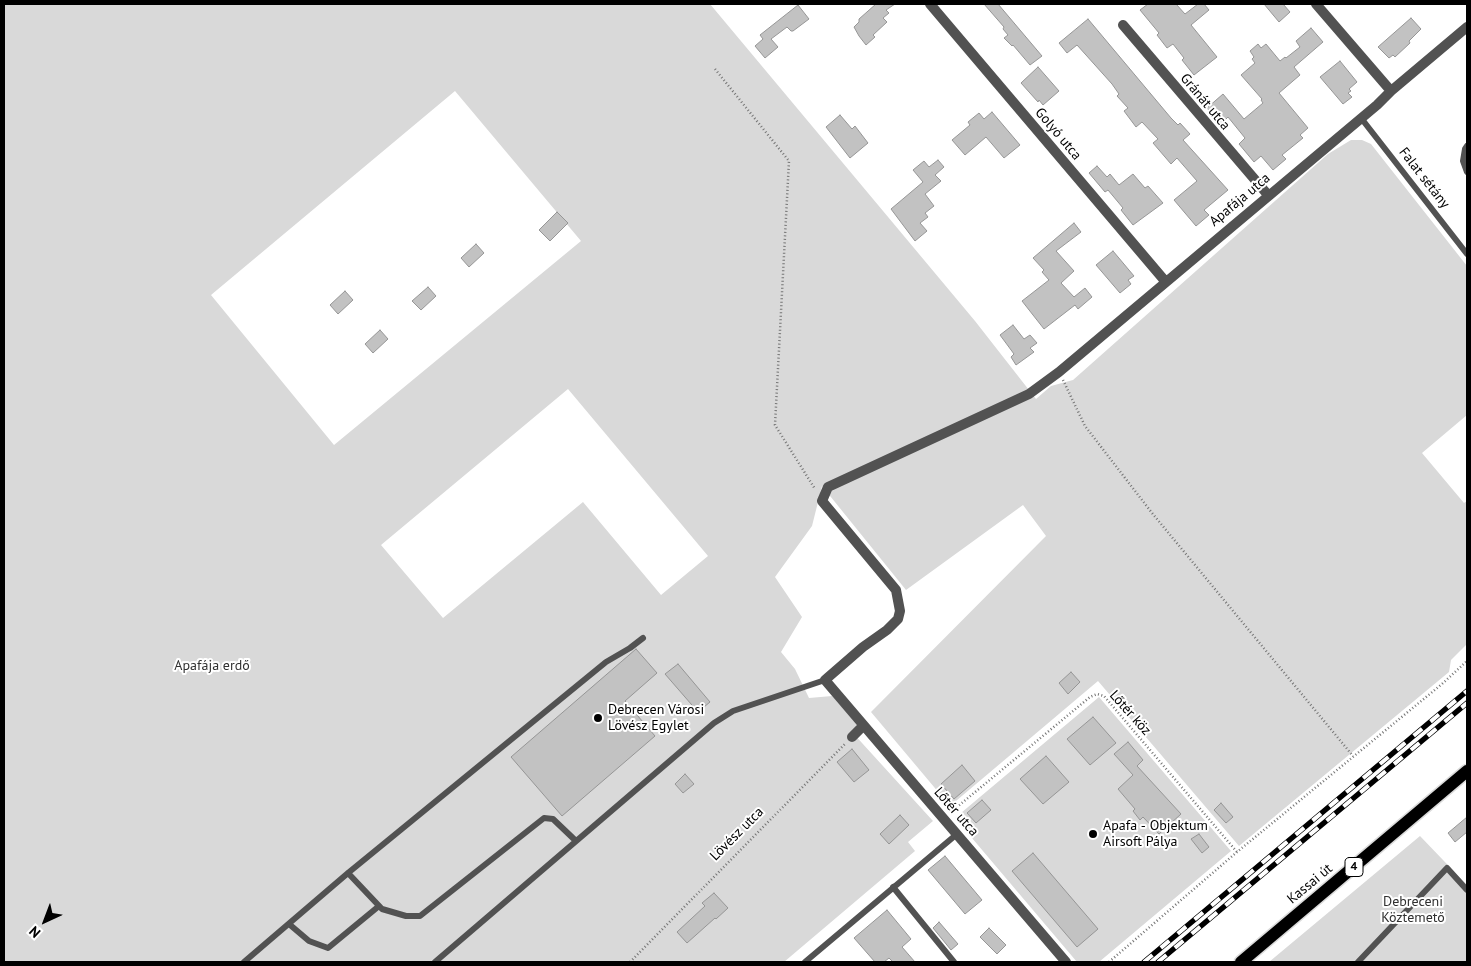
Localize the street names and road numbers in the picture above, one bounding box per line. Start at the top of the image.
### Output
street label: Gránát utca [1176,70,1234,134]
street label: Golyó utca [1031,104,1085,164]
street label: Falat sétány [1395,144,1453,212]
street label: Apafája utca [1206,170,1274,230]
street label: Lőtér köz [1106,687,1154,739]
street label: Lőtér utca [930,784,982,840]
street label: Lövész utca [707,804,767,864]
road number: 4 [1345,858,1363,876]
street label: Kassai út [1284,860,1336,908]

